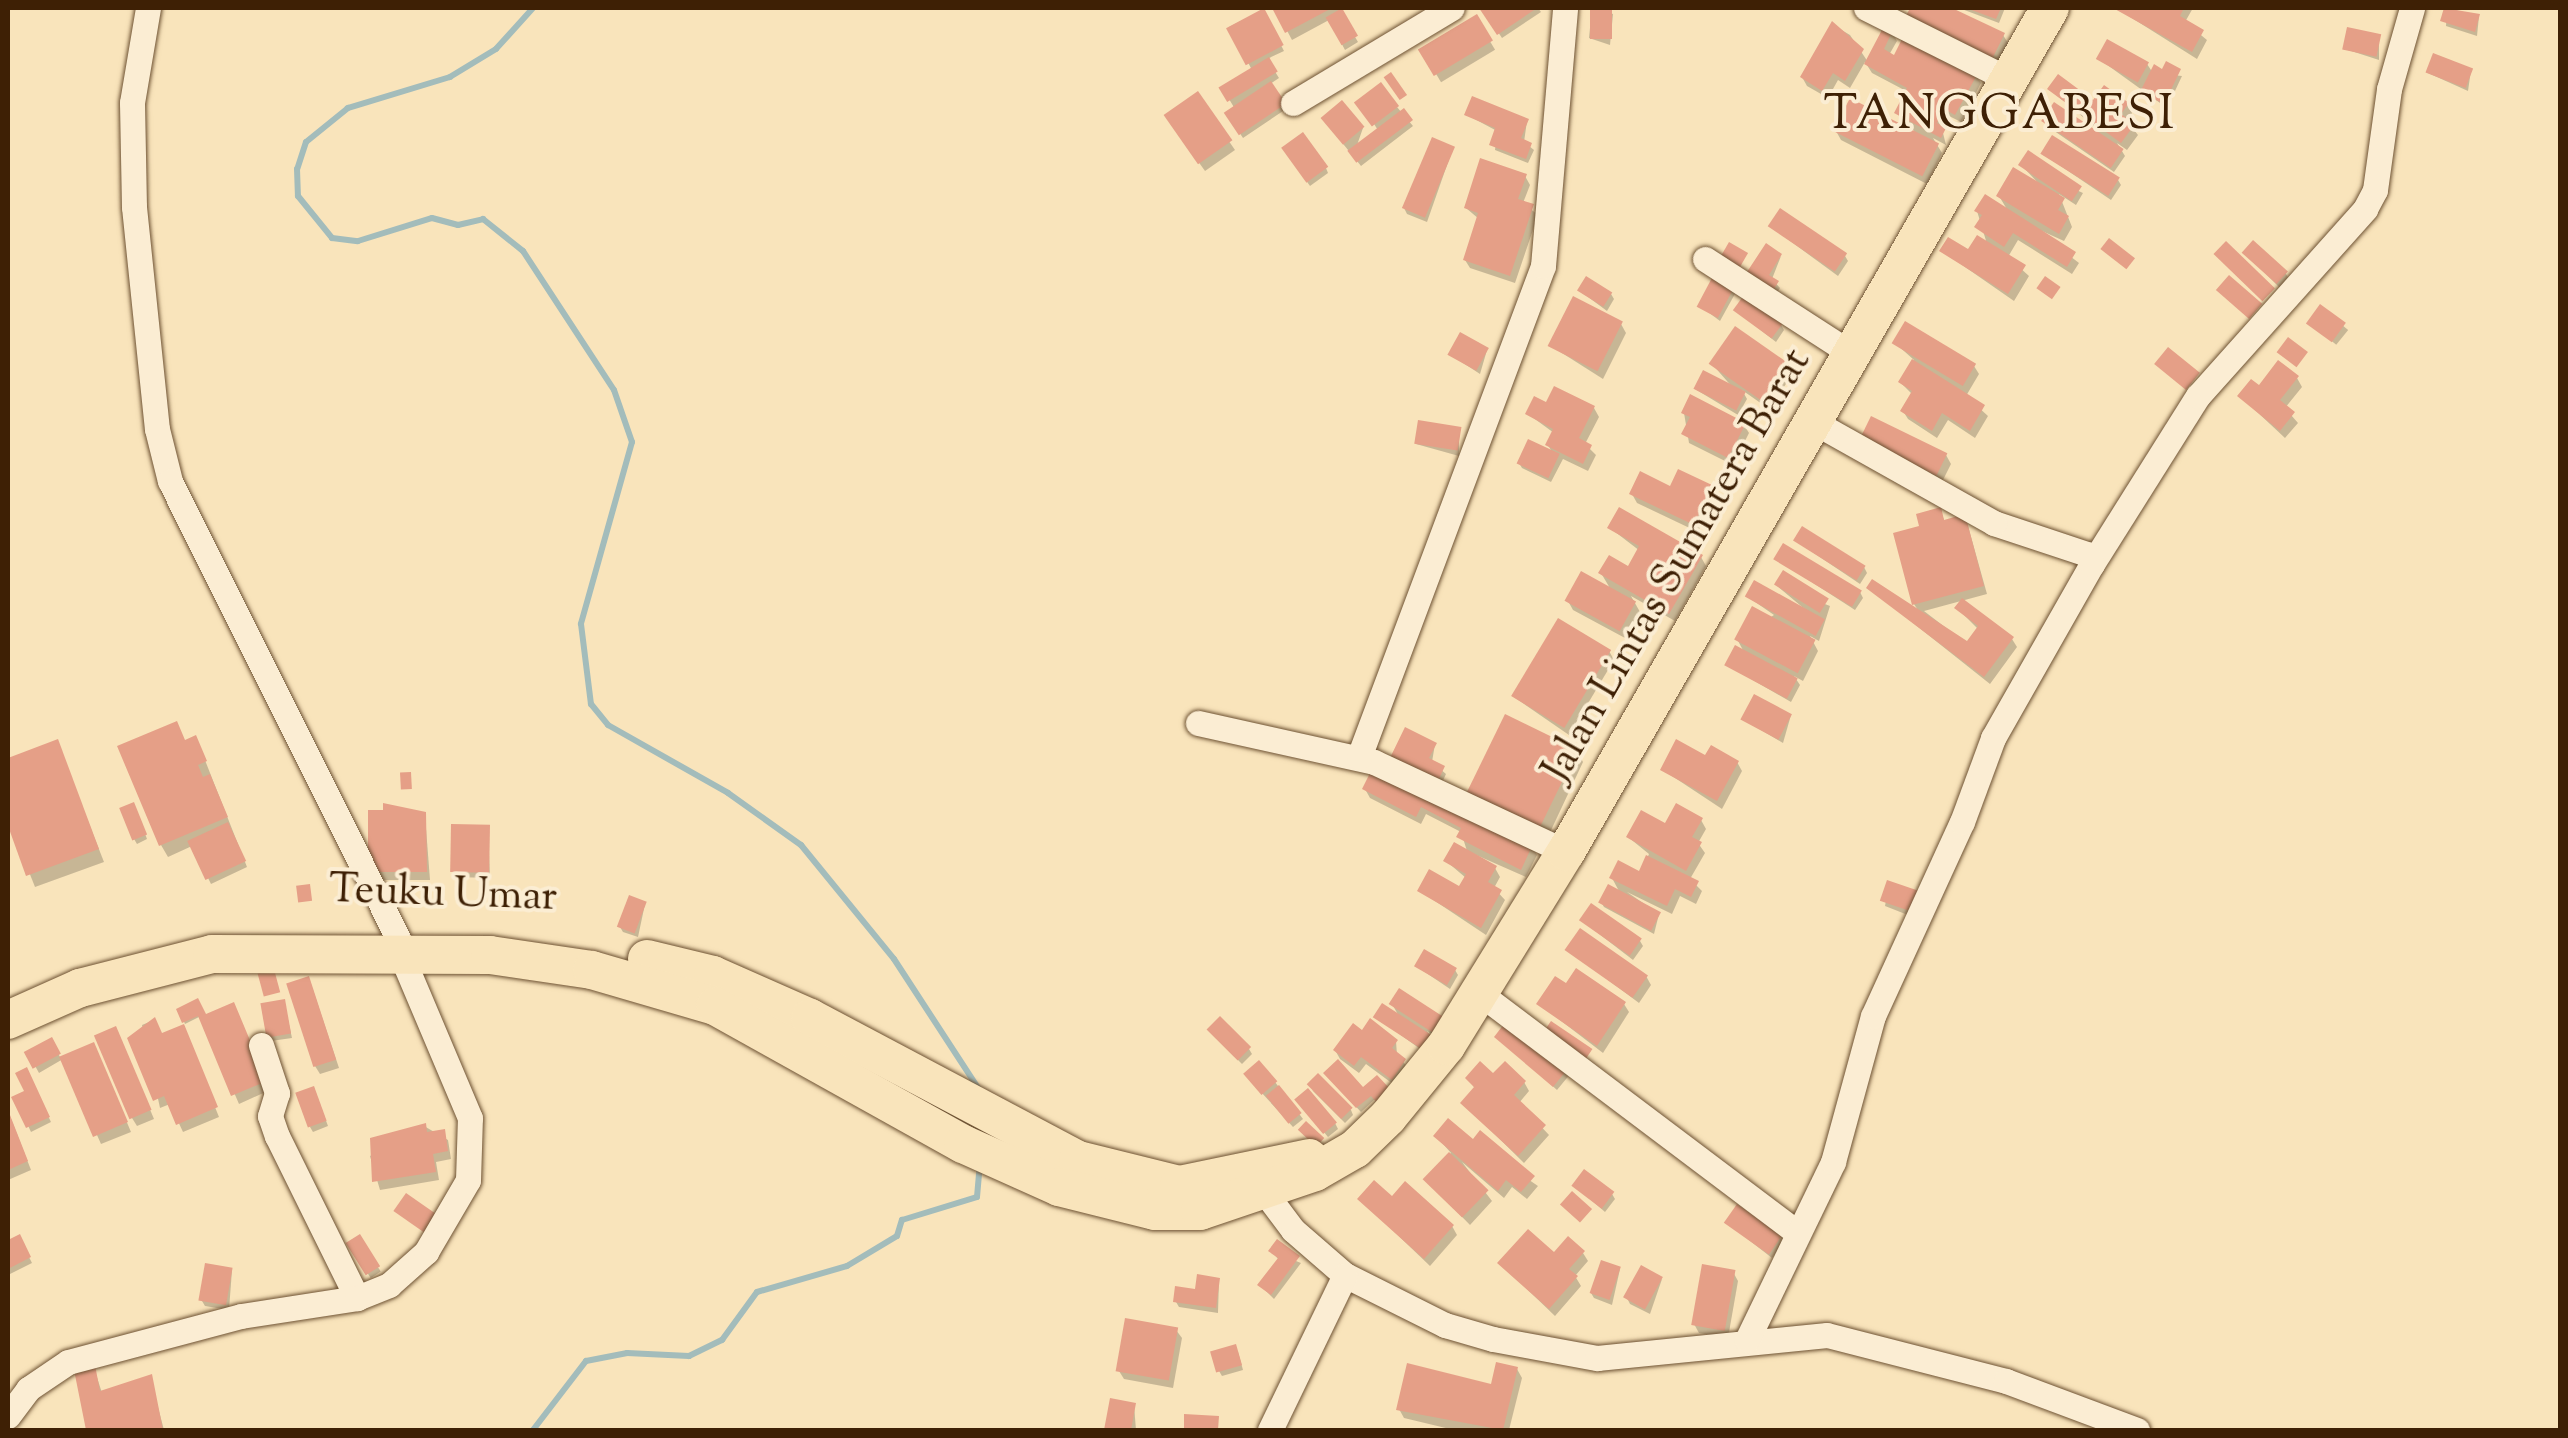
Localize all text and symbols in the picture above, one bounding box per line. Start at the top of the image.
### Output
district label: TANGGABESI [1824,88,2176,146]
street label: Jalan Lintas Sumatera Barat [1533,340,1823,792]
street label: Teuku Umar [328,866,558,924]

